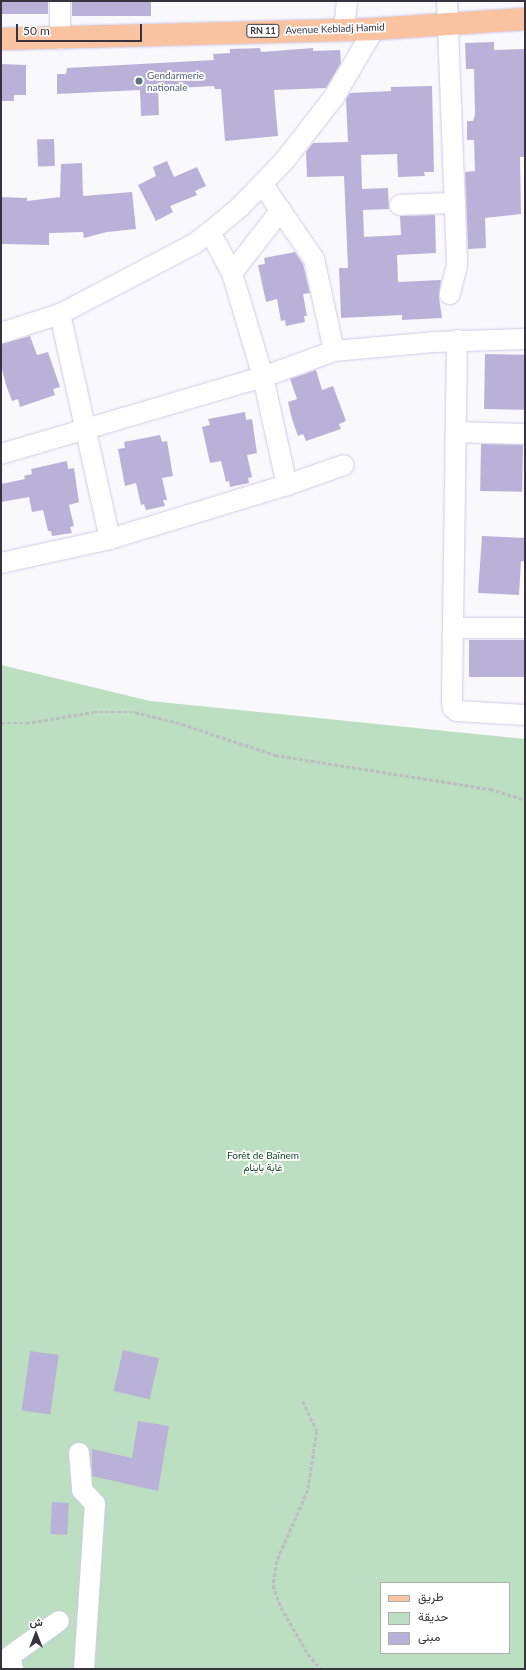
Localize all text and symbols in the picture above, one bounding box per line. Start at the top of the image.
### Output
scale bar [18,16,144,42]
street label: Avenue Kebladj Hamid [285,21,385,37]
text: 50 m [23,23,50,38]
road number: RN 11 [246,24,280,38]
place label: Gendarmerie nationale [147,69,204,92]
marker: Gendarmerie nationale [134,76,144,86]
park label: Forêt de Baïnem غابة باينام [227,1149,299,1172]
legend [380,1582,510,1654]
text: طريق [418,1589,443,1604]
text: حديقة [418,1609,448,1624]
north arrow [16,1614,56,1654]
text: ش [29,1615,43,1628]
text: مبنى [418,1629,440,1644]

